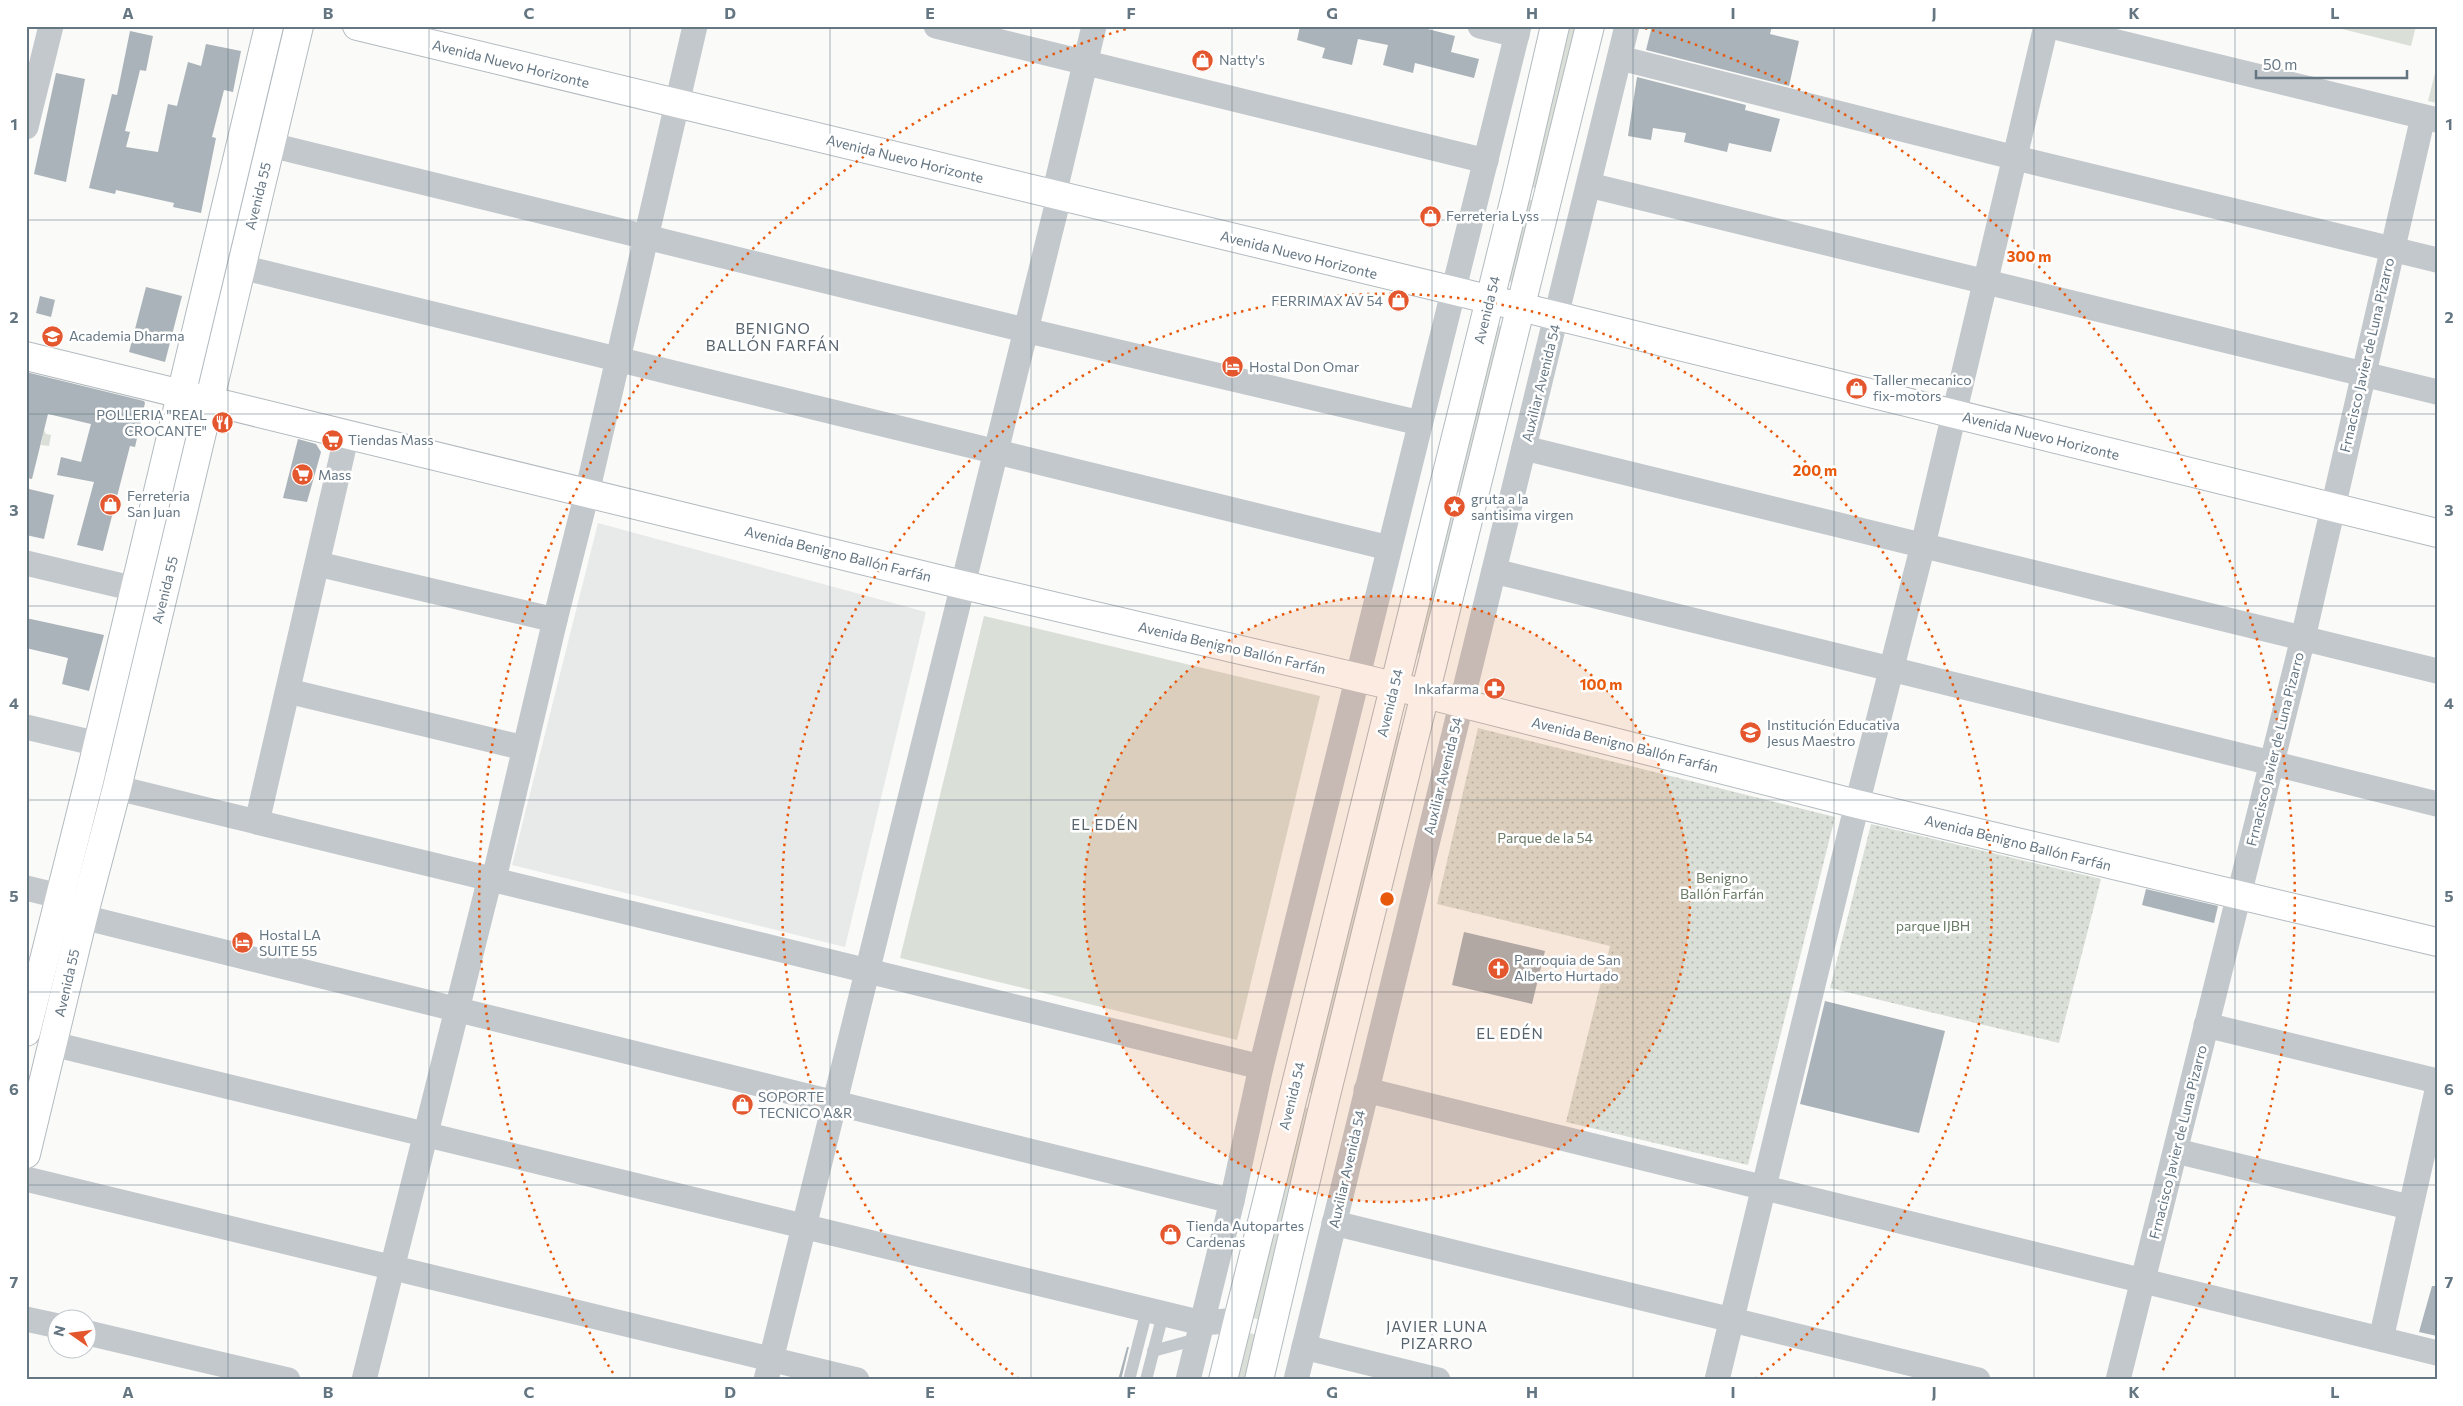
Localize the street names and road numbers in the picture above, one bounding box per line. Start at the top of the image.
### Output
street label: Avenida Nuevo Horizonte [431,36,591,91]
street label: Avenida Nuevo Horizonte [825,131,985,186]
street label: Avenida 55 [241,160,274,232]
street label: Avenida Nuevo Horizonte [1219,227,1379,282]
street label: Frnacisco Javier de Luna Pizarro [2336,256,2397,454]
street label: Avenida 54 [1470,273,1503,346]
street label: Auxiliar Avenida 54 [1518,322,1564,444]
street label: Avenida Nuevo Horizonte [1961,408,2121,463]
street label: Avenida Benigno Ballón Farfán [743,522,933,585]
street label: Avenida 55 [148,554,181,626]
street label: Avenida Benigno Ballón Farfán [1137,618,1327,677]
street label: Frnacisco Javier de Luna Pizarro [2242,650,2307,848]
street label: Avenida 54 [1373,666,1406,739]
street label: Avenida Benigno Ballón Farfán [1530,713,1720,776]
street label: Auxiliar Avenida 54 [1420,715,1466,837]
street label: Avenida Benigno Ballón Farfán [1923,811,2113,874]
street label: Avenida 55 [50,947,83,1019]
street label: Frnacisco Javier de Luna Pizarro [2145,1043,2210,1241]
street label: Avenida 54 [1275,1059,1308,1132]
street label: Auxiliar Avenida 54 [1325,1108,1369,1230]

